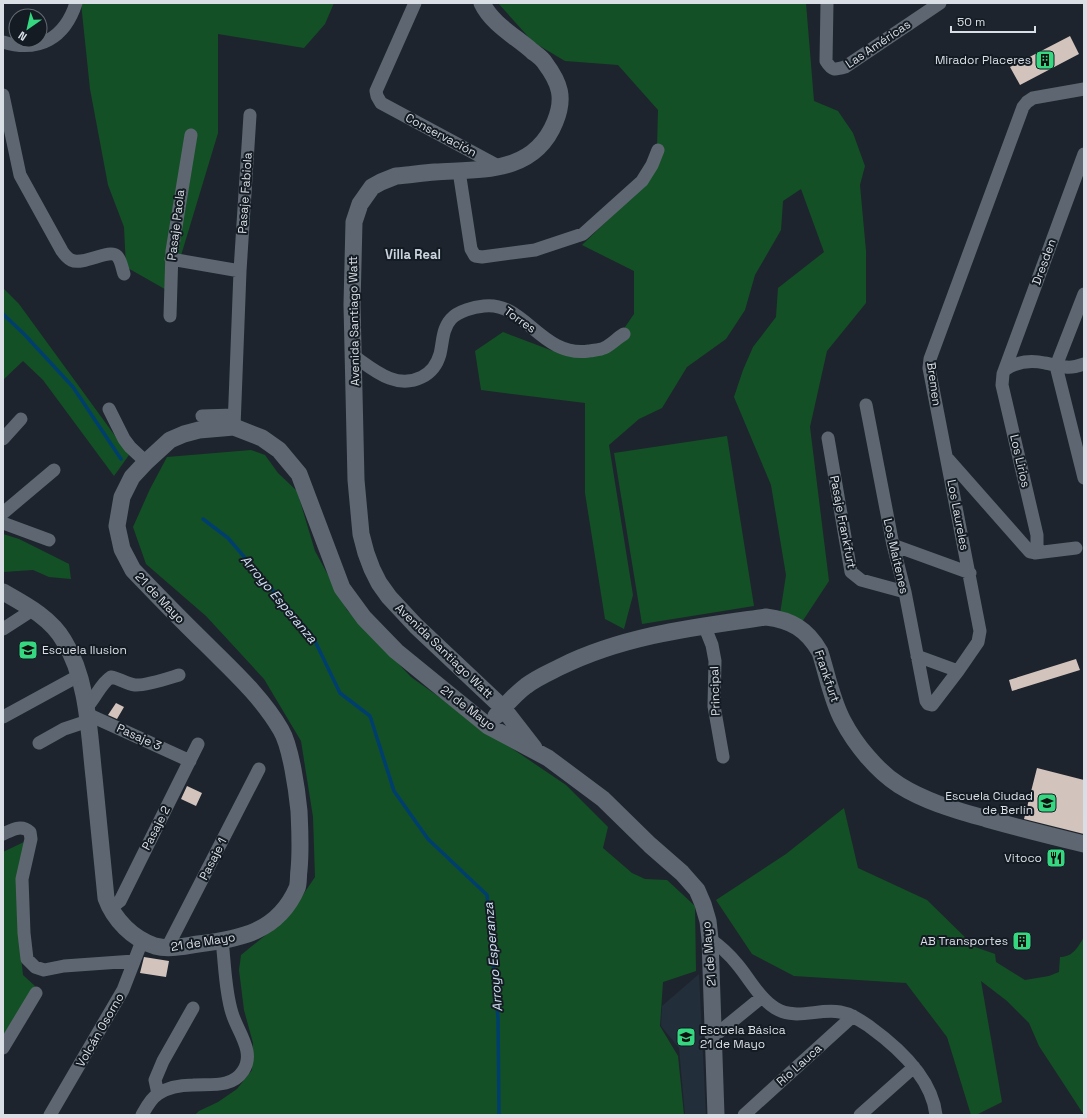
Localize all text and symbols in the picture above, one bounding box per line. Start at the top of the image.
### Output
north arrow [8,8,48,48]
scale bar [951,8,1035,34]
text: 50 m [957,14,985,30]
street label: Las Américas [842,16,914,72]
text: N [15,28,29,44]
building icon: Mirador Placeres [1034,49,1056,71]
place label: Mirador Placeres [935,52,1031,68]
street label: Conservación [403,110,479,160]
street label: Pasaje Fabiola [234,152,256,234]
street label: Pasaje Paola [164,189,188,261]
street label: Dresden [1028,237,1060,287]
district label: Villa Real [385,246,441,263]
street label: Avenida Santiago Watt [345,256,363,386]
street label: Torres [501,303,539,337]
street label: Bremen [923,361,945,407]
street label: Los Lirios [1006,433,1034,489]
street label: Pasaje Frankfurt [826,474,860,570]
street label: Los Laureles [943,478,973,552]
street label: Los Maitenes [880,517,912,595]
water label: Arroyo Esperanza [237,552,321,647]
street label: 21 de Mayo [132,569,188,627]
street label: Avenida Santiago Watt [392,600,496,702]
school or university icon: Escuela Ilusion [17,639,39,661]
place label: Escuela Ilusion [42,642,127,658]
street label: Frankfurt [811,648,843,704]
street label: Principal [706,666,724,716]
street label: 21 de Mayo [437,682,499,734]
street label: Pasaje 3 [114,720,164,754]
place label: Escuela Ciudad de Berlín [945,788,1033,818]
school or university icon: Escuela Ciudad de Berlín [1036,792,1058,814]
street label: Pasaje 2 [138,803,174,853]
street label: Pasaje 1 [196,835,230,883]
restaurant icon: Vitoco [1045,847,1067,869]
place label: Vitoco [1004,850,1042,866]
water label: Arroyo Esperanza [480,901,506,1012]
street label: 21 de Mayo [698,921,720,987]
street label: 21 de Mayo [170,929,236,955]
building icon: AB Transportes [1011,930,1033,952]
place label: AB Transportes [920,933,1008,949]
street label: Volcán Osorno [72,990,128,1070]
place label: Escuela Básica 21 de Mayo [700,1022,786,1052]
school or university icon: Escuela Básica 21 de Mayo [675,1026,697,1048]
street label: Río Lauca [773,1040,825,1090]

